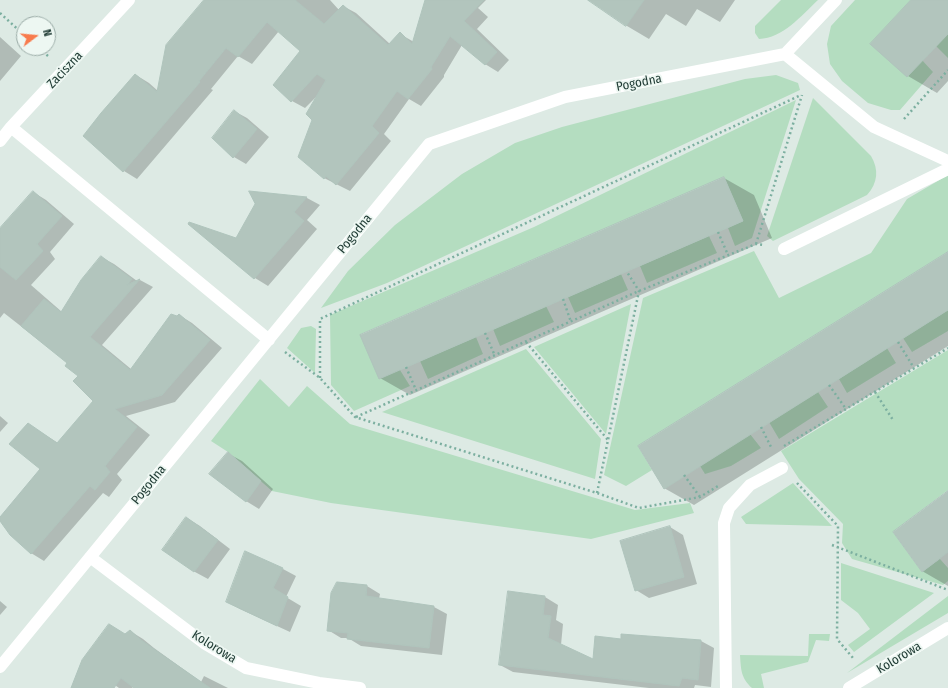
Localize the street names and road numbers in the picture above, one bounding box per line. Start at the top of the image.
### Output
street label: Zaciszna [44,48,86,92]
street label: Pogodna [615,71,663,95]
street label: Pogodna [334,211,376,257]
street label: Pogodna [128,462,170,508]
street label: Kolorowa [189,627,239,667]
street label: Kolorowa [874,639,924,677]

